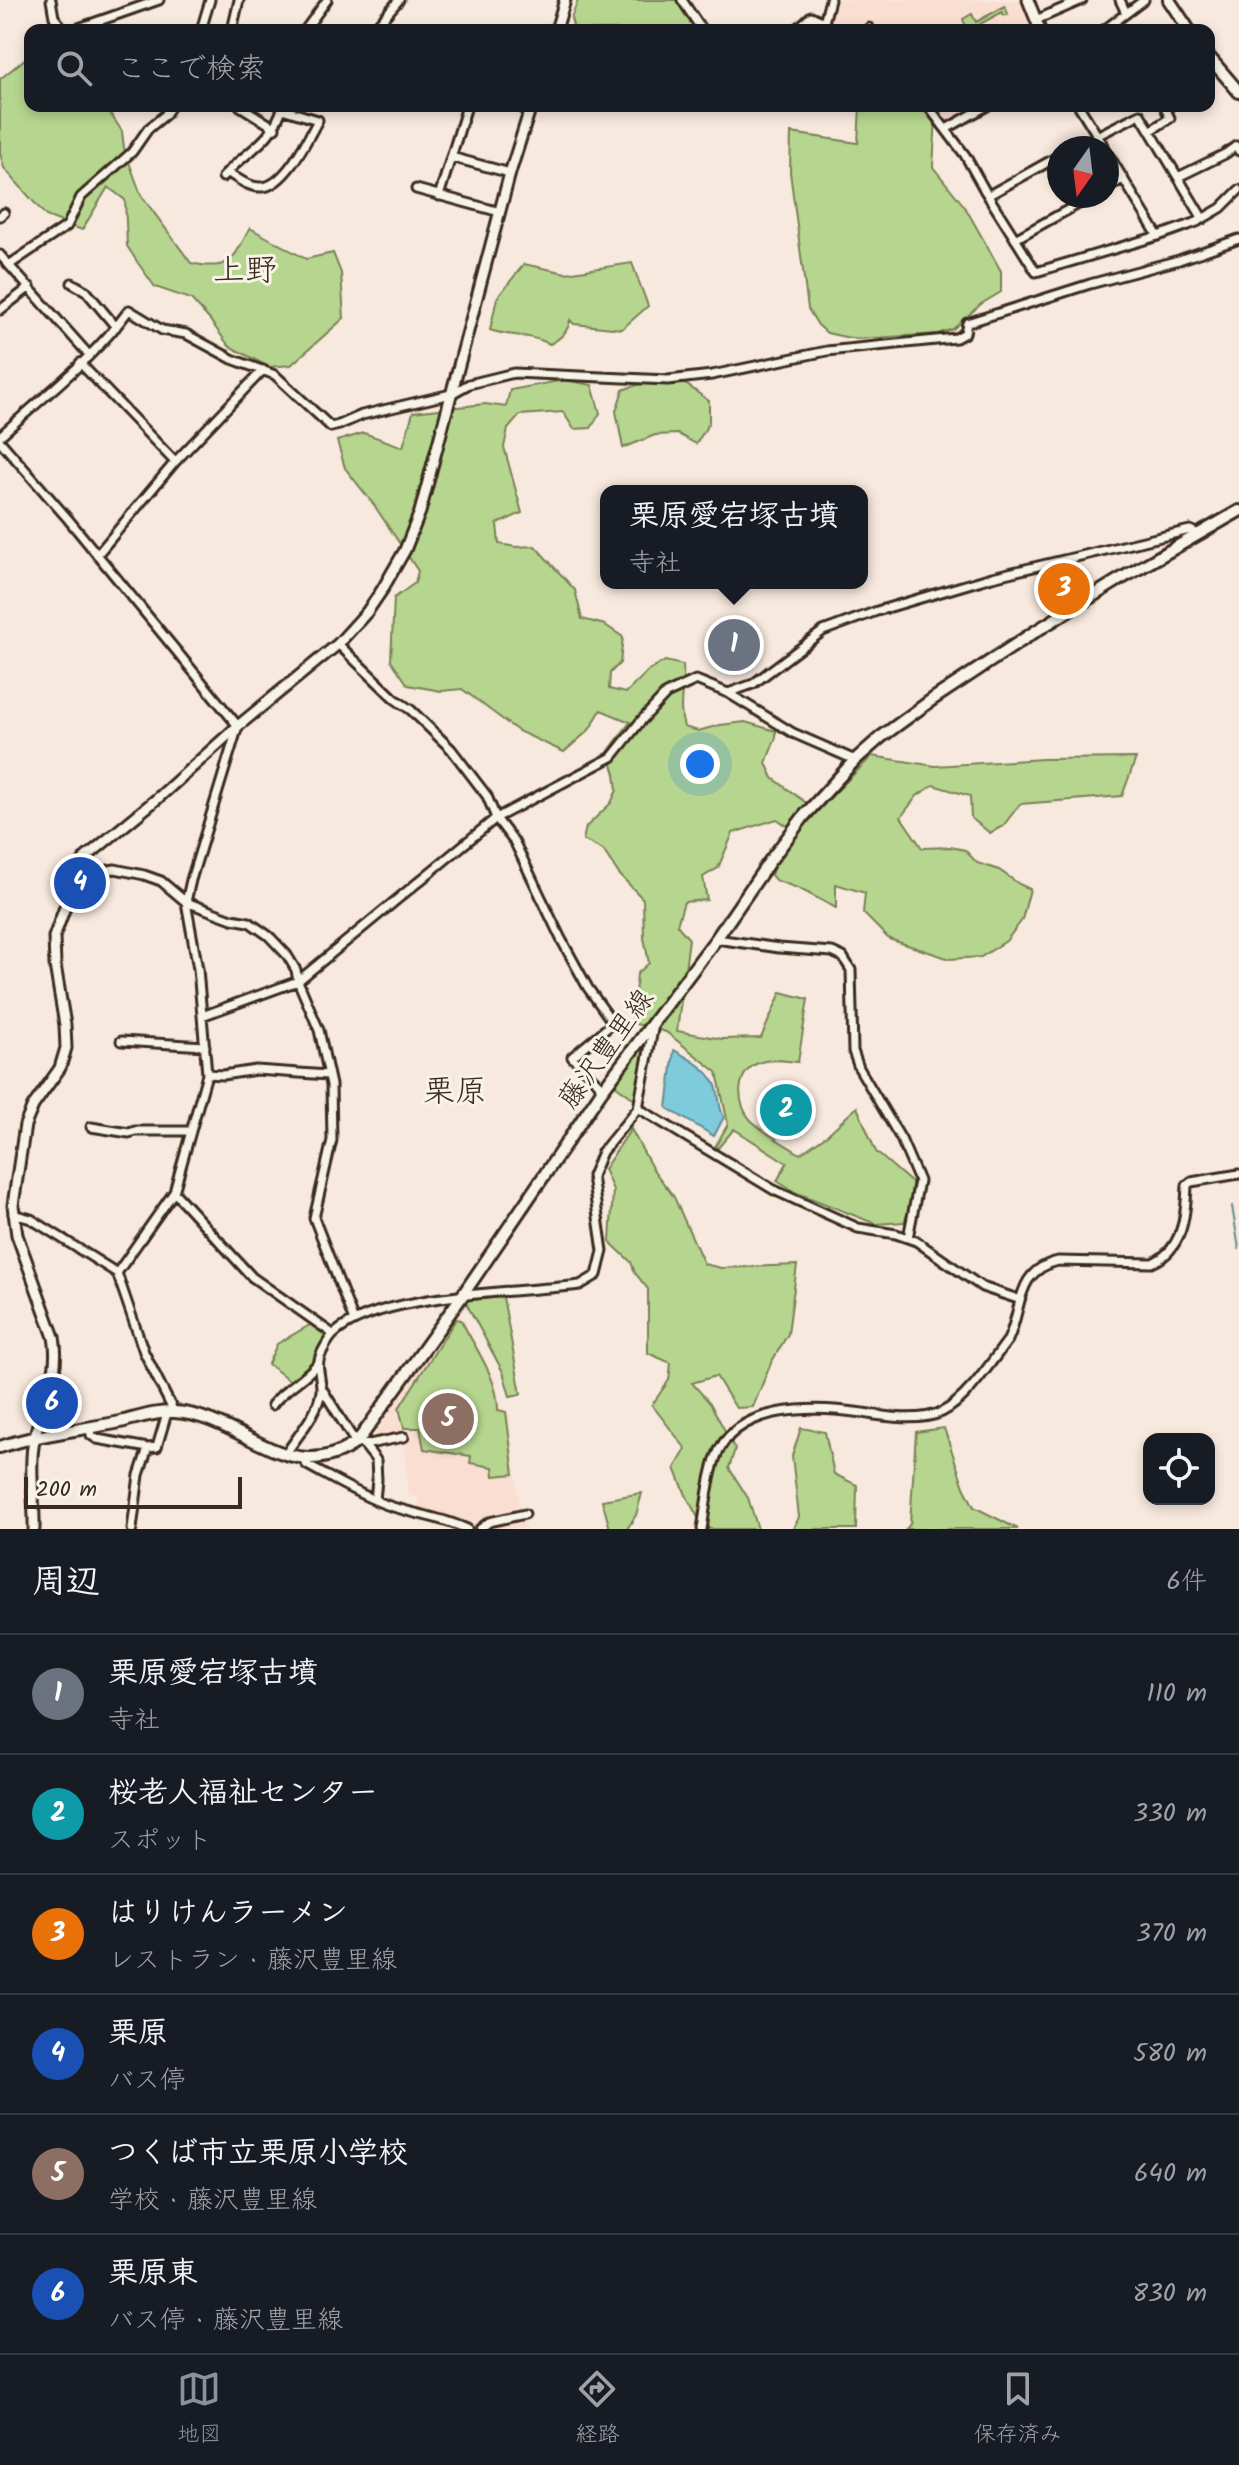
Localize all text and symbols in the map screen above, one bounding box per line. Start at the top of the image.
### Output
search box [24,24,1215,112]
icon: search [52,46,96,90]
text: ここで検索 [116,46,266,94]
north arrow [1047,136,1119,208]
district label: 上野 [213,246,277,297]
popup [600,485,868,589]
text: 栗原愛宕塚古墳 [629,493,839,541]
text: 寺社 [629,543,681,585]
pin: 3 [1038,559,1090,619]
pin: 1 [708,615,760,675]
your location [680,744,720,784]
pin: 4 [54,853,106,913]
street label: 藤沢豊里線 [548,980,666,1119]
district label: 栗原 [423,1067,487,1118]
pin: 2 [760,1080,812,1140]
pin: 6 [26,1373,78,1433]
pin: 5 [422,1389,474,1449]
map controls [1143,1433,1215,1505]
button: locate [1143,1433,1215,1505]
scale bar [24,1473,242,1509]
text: 200 m [36,1473,97,1508]
text: 周辺 [32,1556,100,1610]
text: 6件 [1167,1561,1207,1603]
text: 栗原愛宕塚古墳 [108,1650,318,1698]
text: 1 [54,1673,62,1715]
text: 110 m [1147,1673,1207,1715]
text: 寺社 [108,1700,160,1742]
text: 桜老人福祉センター [108,1770,378,1818]
text: 2 [50,1793,66,1835]
text: 330 m [1133,1793,1207,1835]
text: スポット [108,1820,212,1862]
text: はりけんラーメン [108,1890,348,1938]
text: 3 [51,1913,65,1955]
text: 370 m [1136,1913,1207,1955]
text: レストラン · 藤沢豊里線 [108,1940,397,1982]
text: 栗原 [108,2010,168,2058]
text: 4 [51,2033,65,2075]
text: 580 m [1133,2033,1207,2075]
text: バス停 [108,2060,186,2102]
text: つくば市立栗原小学校 [108,2130,408,2178]
text: 5 [51,2153,65,2195]
text: 640 m [1134,2153,1207,2195]
text: 学校 · 藤沢豊里線 [108,2180,317,2222]
text: 栗原東 [108,2250,198,2298]
text: 6 [51,2273,65,2315]
text: 830 m [1132,2273,1207,2315]
text: バス停 · 藤沢豊里線 [108,2300,343,2342]
tab: 地図 [177,2367,221,2453]
tab: 経路 [575,2367,620,2453]
tab: 保存済み [974,2367,1062,2453]

